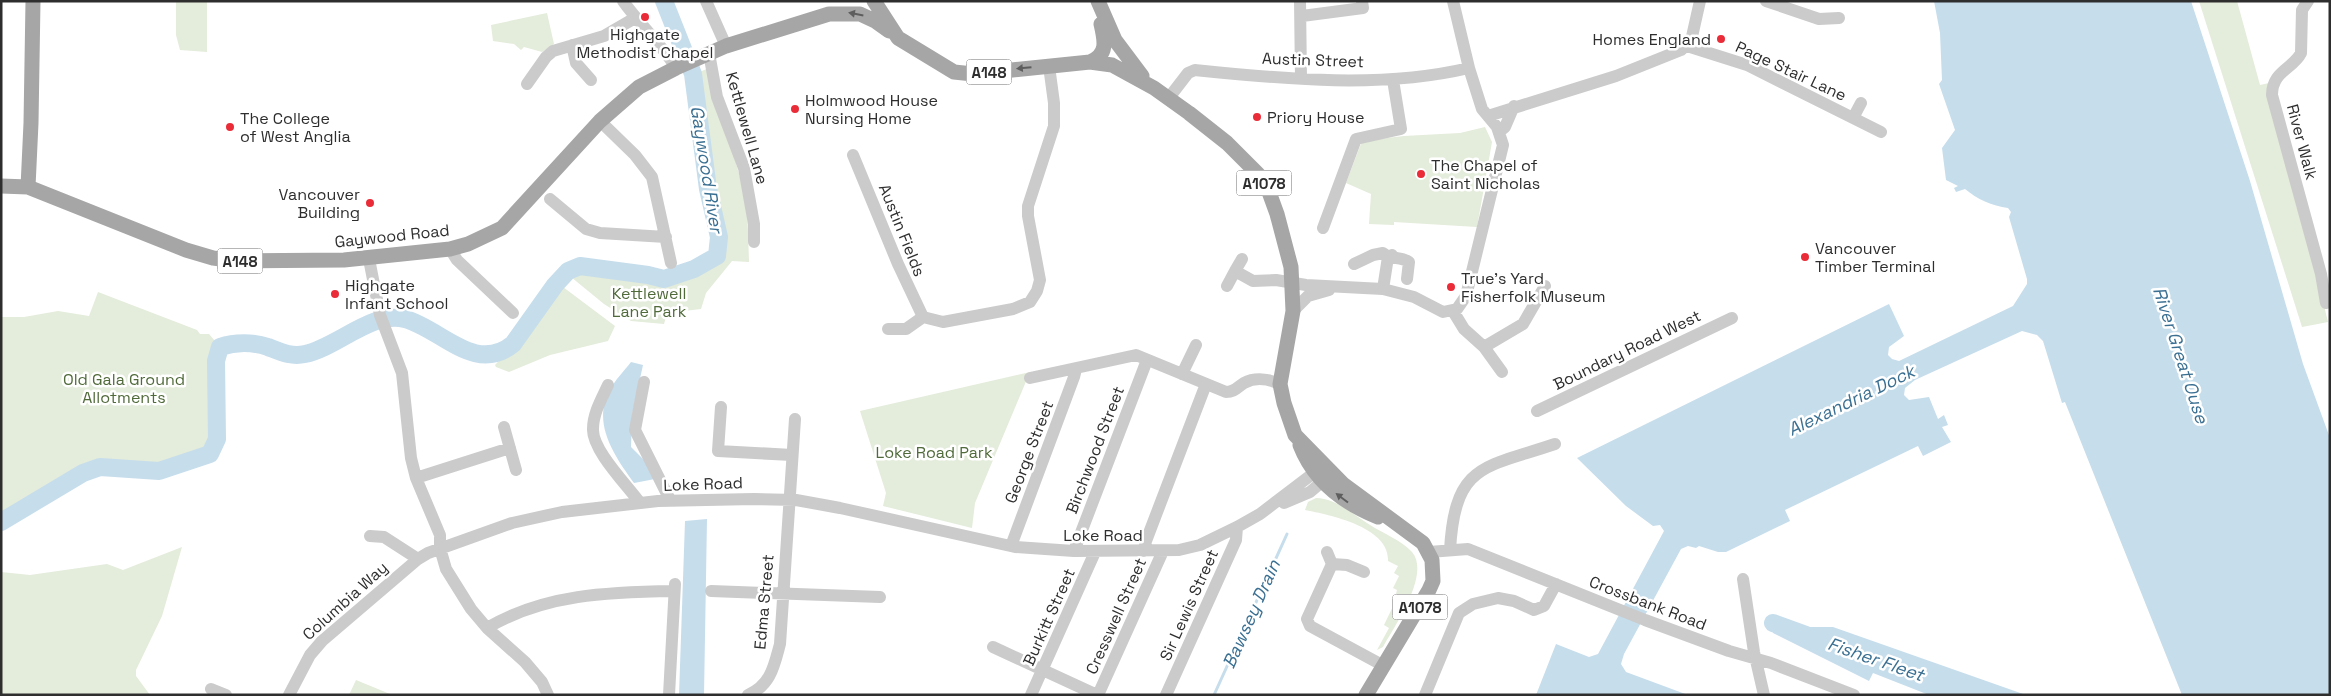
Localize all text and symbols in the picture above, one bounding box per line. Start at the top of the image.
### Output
one-way arrow [849,10,864,18]
marker: Highgate Methodist Chapel [639,11,651,23]
place label: Highgate Methodist Chapel [577,24,713,63]
place label: Homes England [1593,29,1711,50]
marker: Homes England [1715,33,1727,45]
street label: Page Stair Lane [1732,36,1850,106]
street label: Austin Street [1262,48,1364,72]
road number: A148 [966,60,1012,84]
one-way arrow [1016,64,1032,72]
street label: Kettlewell Lane [721,69,773,187]
place label: Holmwood House Nursing Home [805,90,938,129]
street label: River Walk [2282,102,2322,182]
marker: Holmwood House Nursing Home [789,103,801,115]
water label: Gaywood River [686,104,729,236]
place label: Priory House [1267,107,1364,128]
place label: The College of West Anglia [240,108,351,147]
marker: Priory House [1251,111,1263,123]
marker: The College of West Anglia [224,121,236,133]
place label: The Chapel of Saint Nicholas [1431,155,1540,194]
marker: The Chapel of Saint Nicholas [1415,168,1427,180]
road number: A1078 [1236,170,1292,196]
street label: Austin Fields [874,181,930,279]
place label: Vancouver Building [279,184,360,223]
marker: Vancouver Building [364,197,376,209]
street label: Gaywood Road [333,220,451,252]
place label: Vancouver Timber Terminal [1815,238,1935,277]
road number: A148 [218,248,262,274]
marker: Vancouver Timber Terminal [1799,251,1811,263]
place label: True's Yard Fisherfolk Museum [1461,268,1606,307]
place label: Highgate Infant School [345,275,449,314]
marker: True's Yard Fisherfolk Museum [1445,281,1457,293]
park label: Kettlewell Lane Park [612,283,687,322]
water label: River Great Ouse [2148,284,2214,427]
marker: Highgate Infant School [329,288,341,300]
street label: Boundary Road West [1550,305,1704,395]
water label: Alexandria Dock [1784,358,1921,441]
park label: Old Gala Ground Allotments [63,369,185,408]
street label: Birchwood Street [1061,383,1129,517]
street label: George Street [1000,398,1058,506]
park label: Loke Road Park [876,442,993,463]
street label: Loke Road [663,472,743,496]
one-way arrow [1336,492,1349,503]
street label: Loke Road [1063,525,1143,546]
street label: Sir Lewis Street [1155,546,1223,664]
street label: Edma Street [749,554,779,650]
street label: Cresswell Street [1081,555,1151,677]
water label: Bawsey Drain [1217,555,1286,672]
street label: Columbia Way [298,557,392,645]
street label: Burkitt Street [1018,565,1080,669]
street label: Crossbank Road [1586,571,1710,635]
road number: A1078 [1392,594,1448,620]
water label: Fisher Fleet [1825,632,1929,687]

